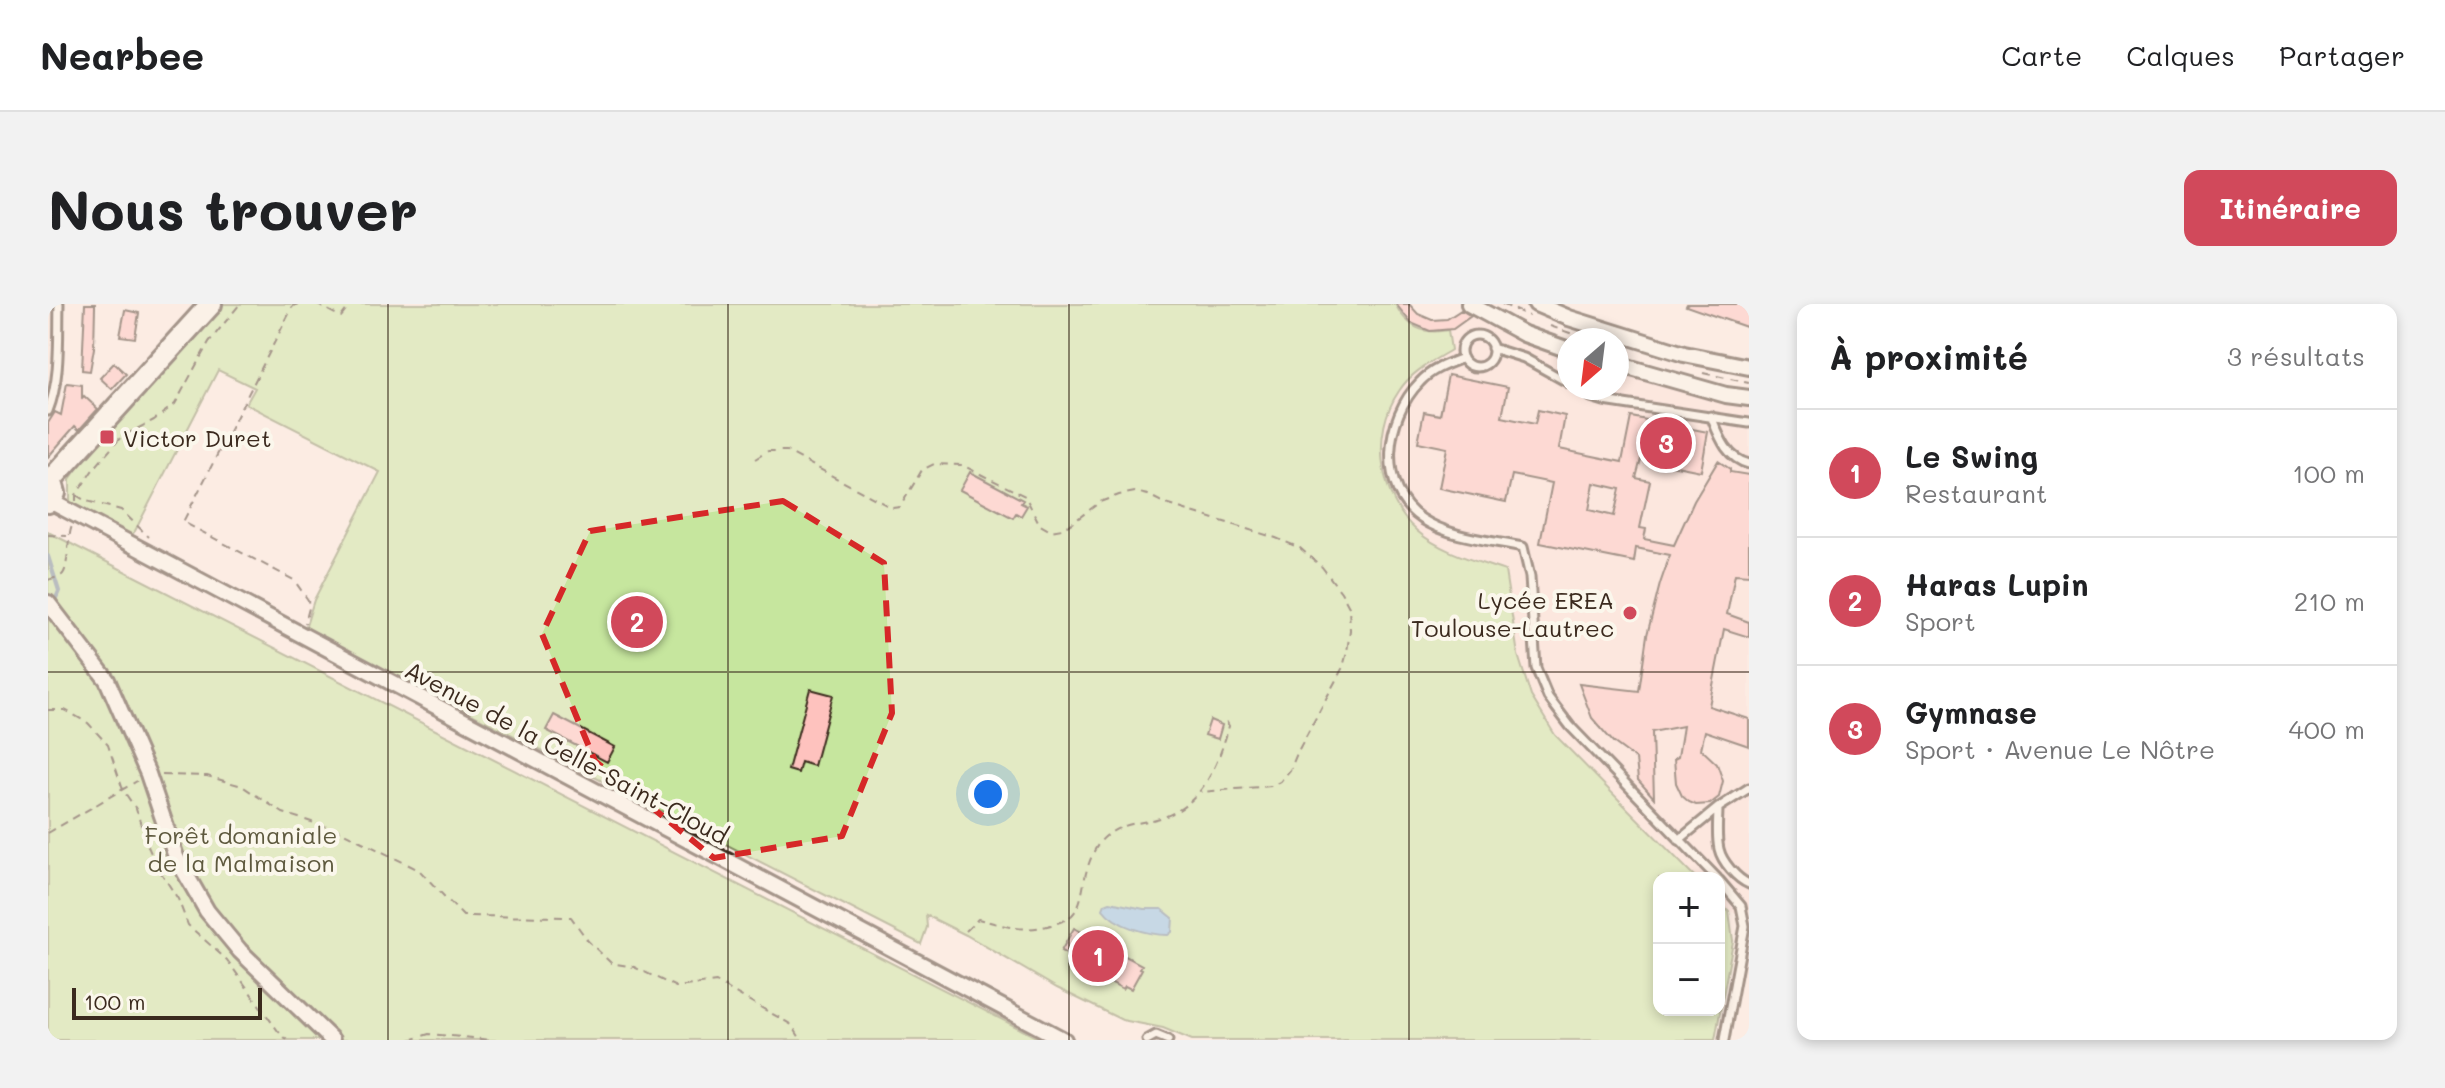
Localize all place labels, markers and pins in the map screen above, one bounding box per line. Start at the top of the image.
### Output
pin: 3 [1640,413,1692,473]
place label: Victor Duret [123,422,272,453]
marker: Victor Duret [98,428,116,446]
place label: Lycée EREA Toulouse-Lautrec [1411,584,1614,643]
pin: 2 [611,592,663,652]
marker: Lycée EREA Toulouse-Lautrec [1621,604,1639,622]
pin: 1 [1072,926,1124,986]

